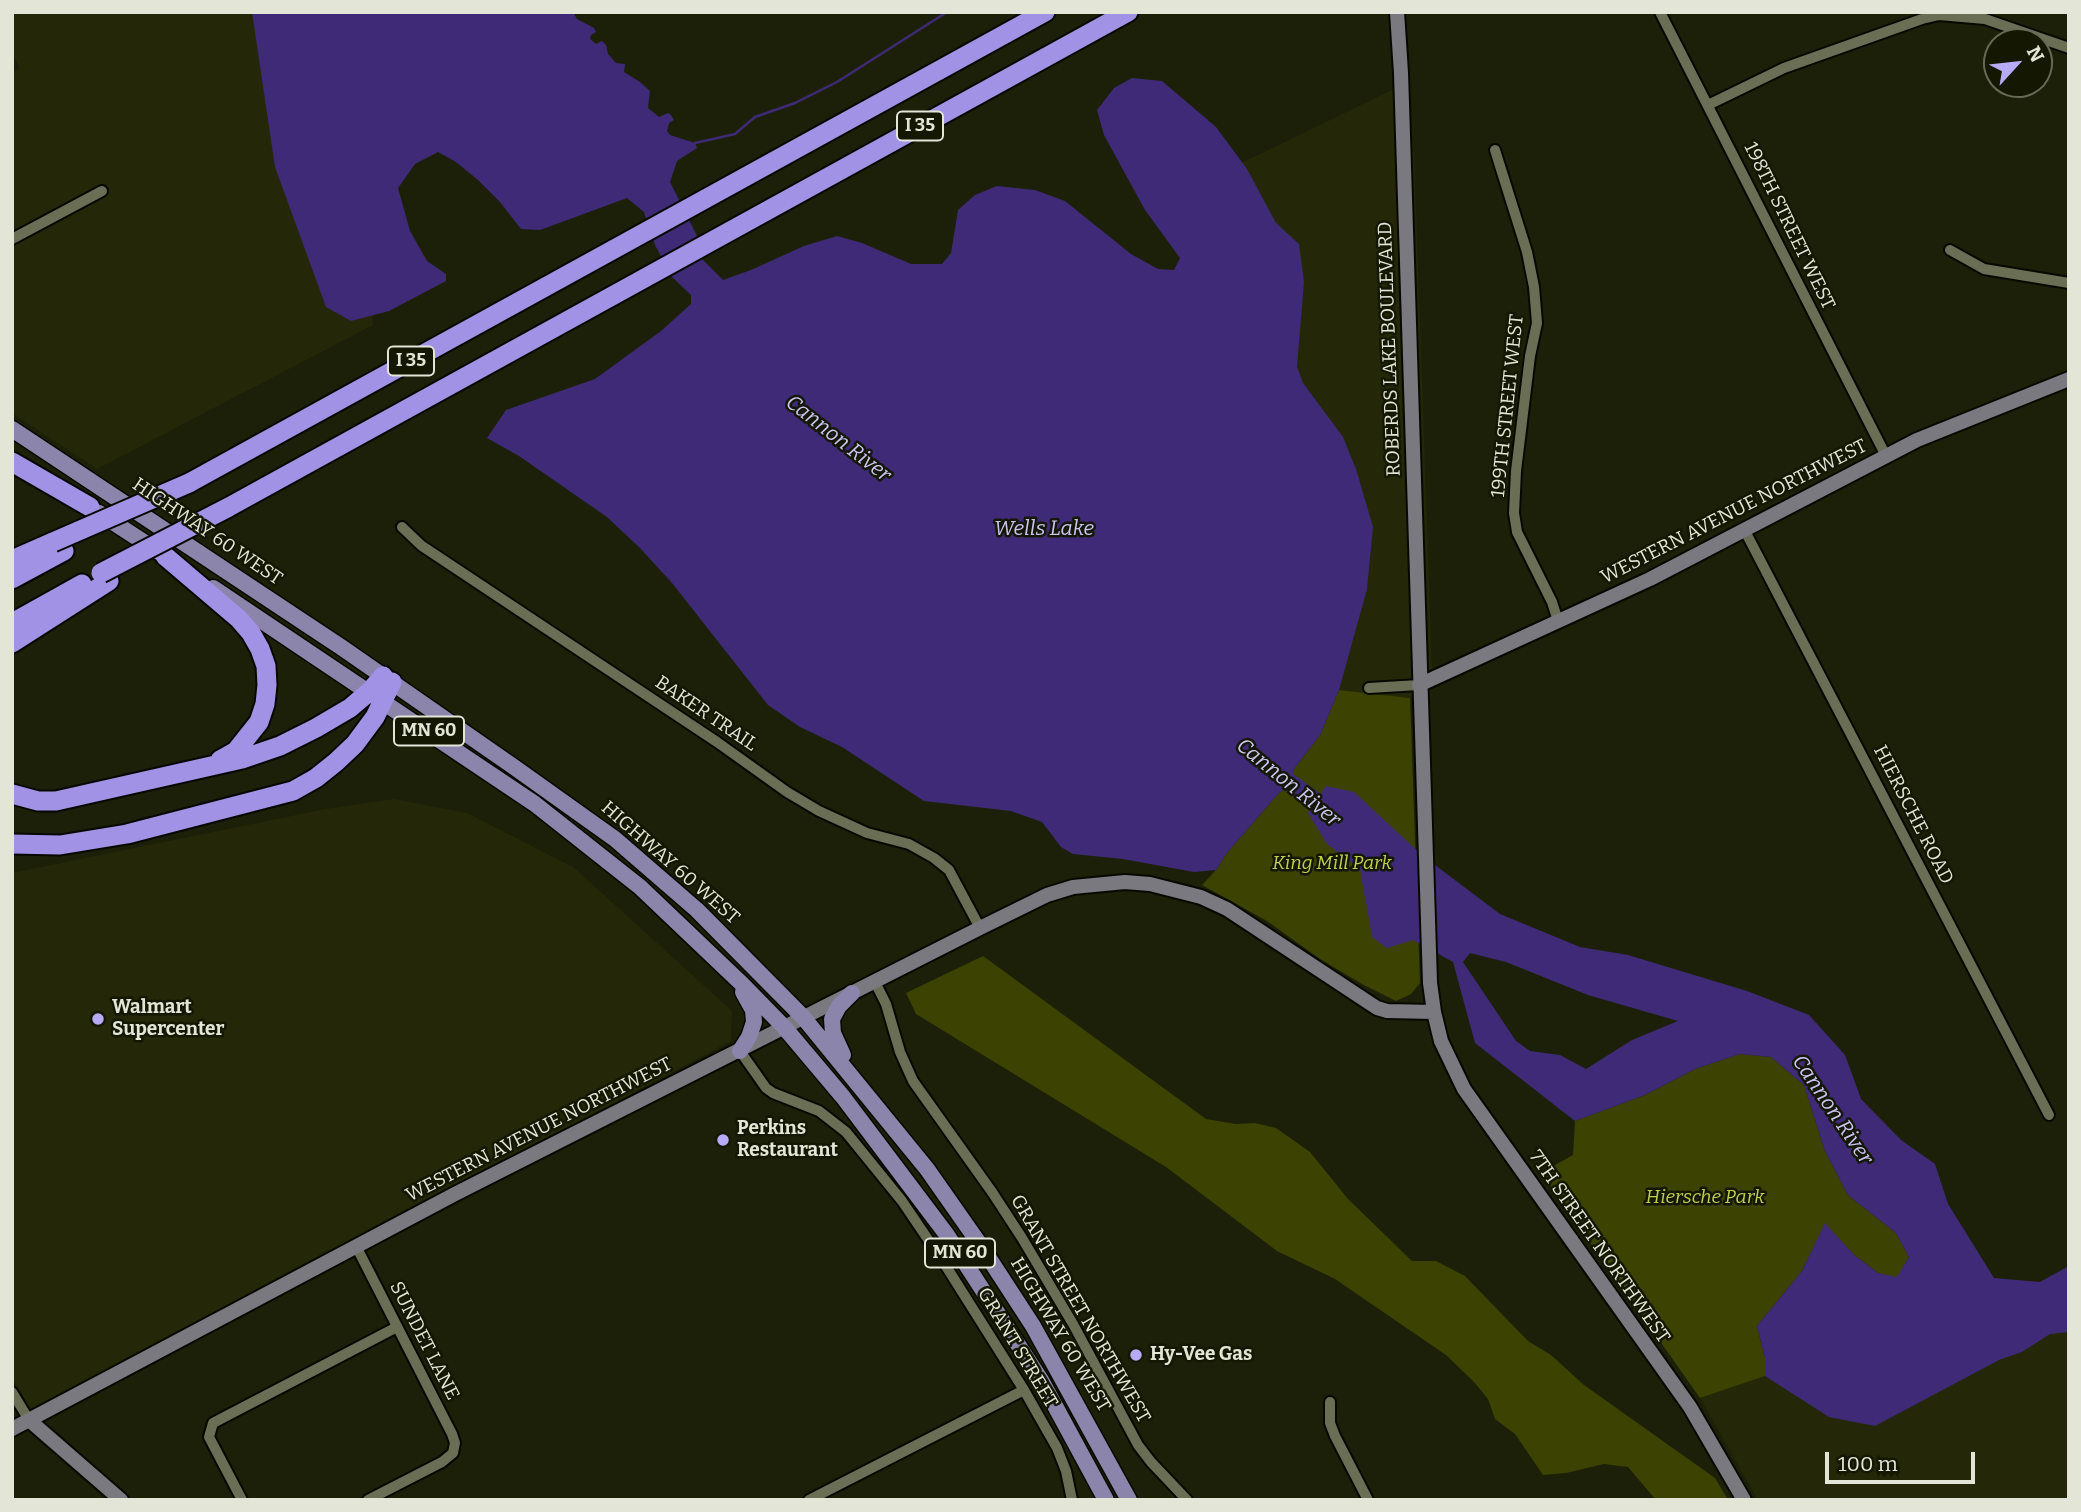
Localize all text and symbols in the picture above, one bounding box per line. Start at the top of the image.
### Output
north arrow [1983,28,2053,98]
text: N [2022,42,2049,66]
road number: I 35 [897,112,943,140]
street label: 198TH STREET WEST [1739,139,1839,313]
street label: ROBERDS LAKE BOULEVARD [1374,221,1406,477]
street label: 199TH STREET WEST [1487,313,1529,499]
road number: I 35 [388,346,434,376]
water label: Cannon River [780,390,896,488]
street label: WESTERN AVENUE NORTHWEST [1597,435,1871,589]
street label: HIGHWAY 60 WEST [128,473,286,591]
water label: Wells Lake [994,516,1094,542]
street label: BAKER TRAIL [651,671,761,757]
road number: MN 60 [394,716,464,746]
water label: Cannon River [1231,733,1345,833]
street label: HIERSCHE ROAD [1868,742,1958,888]
street label: HIGHWAY 60 WEST [596,797,744,929]
park label: King Mill Park [1272,853,1392,875]
place label: Walmart Supercenter [112,997,224,1041]
marker: Walmart Supercenter [90,1011,106,1027]
water label: Cannon River [1786,1051,1878,1169]
street label: WESTERN AVENUE NORTHWEST [402,1053,676,1207]
place label: Perkins Restaurant [737,1118,838,1162]
marker: Perkins Restaurant [715,1132,731,1148]
street label: 7TH STREET NORTHWEST [1524,1146,1674,1348]
park label: Hiersche Park [1646,1187,1764,1209]
street label: GRANT STREET NORTHWEST [1005,1191,1155,1427]
road number: MN 60 [925,1238,995,1268]
street label: HIGHWAY 60 WEST [1005,1254,1115,1416]
street label: SUNDET LANE [384,1278,464,1404]
street label: GRANT STREET [972,1284,1062,1412]
place label: Hy-Vee Gas [1150,1344,1252,1366]
marker: Hy-Vee Gas [1128,1347,1144,1363]
scale bar [1829,1438,1980,1482]
text: 100 m [1838,1451,1898,1477]

